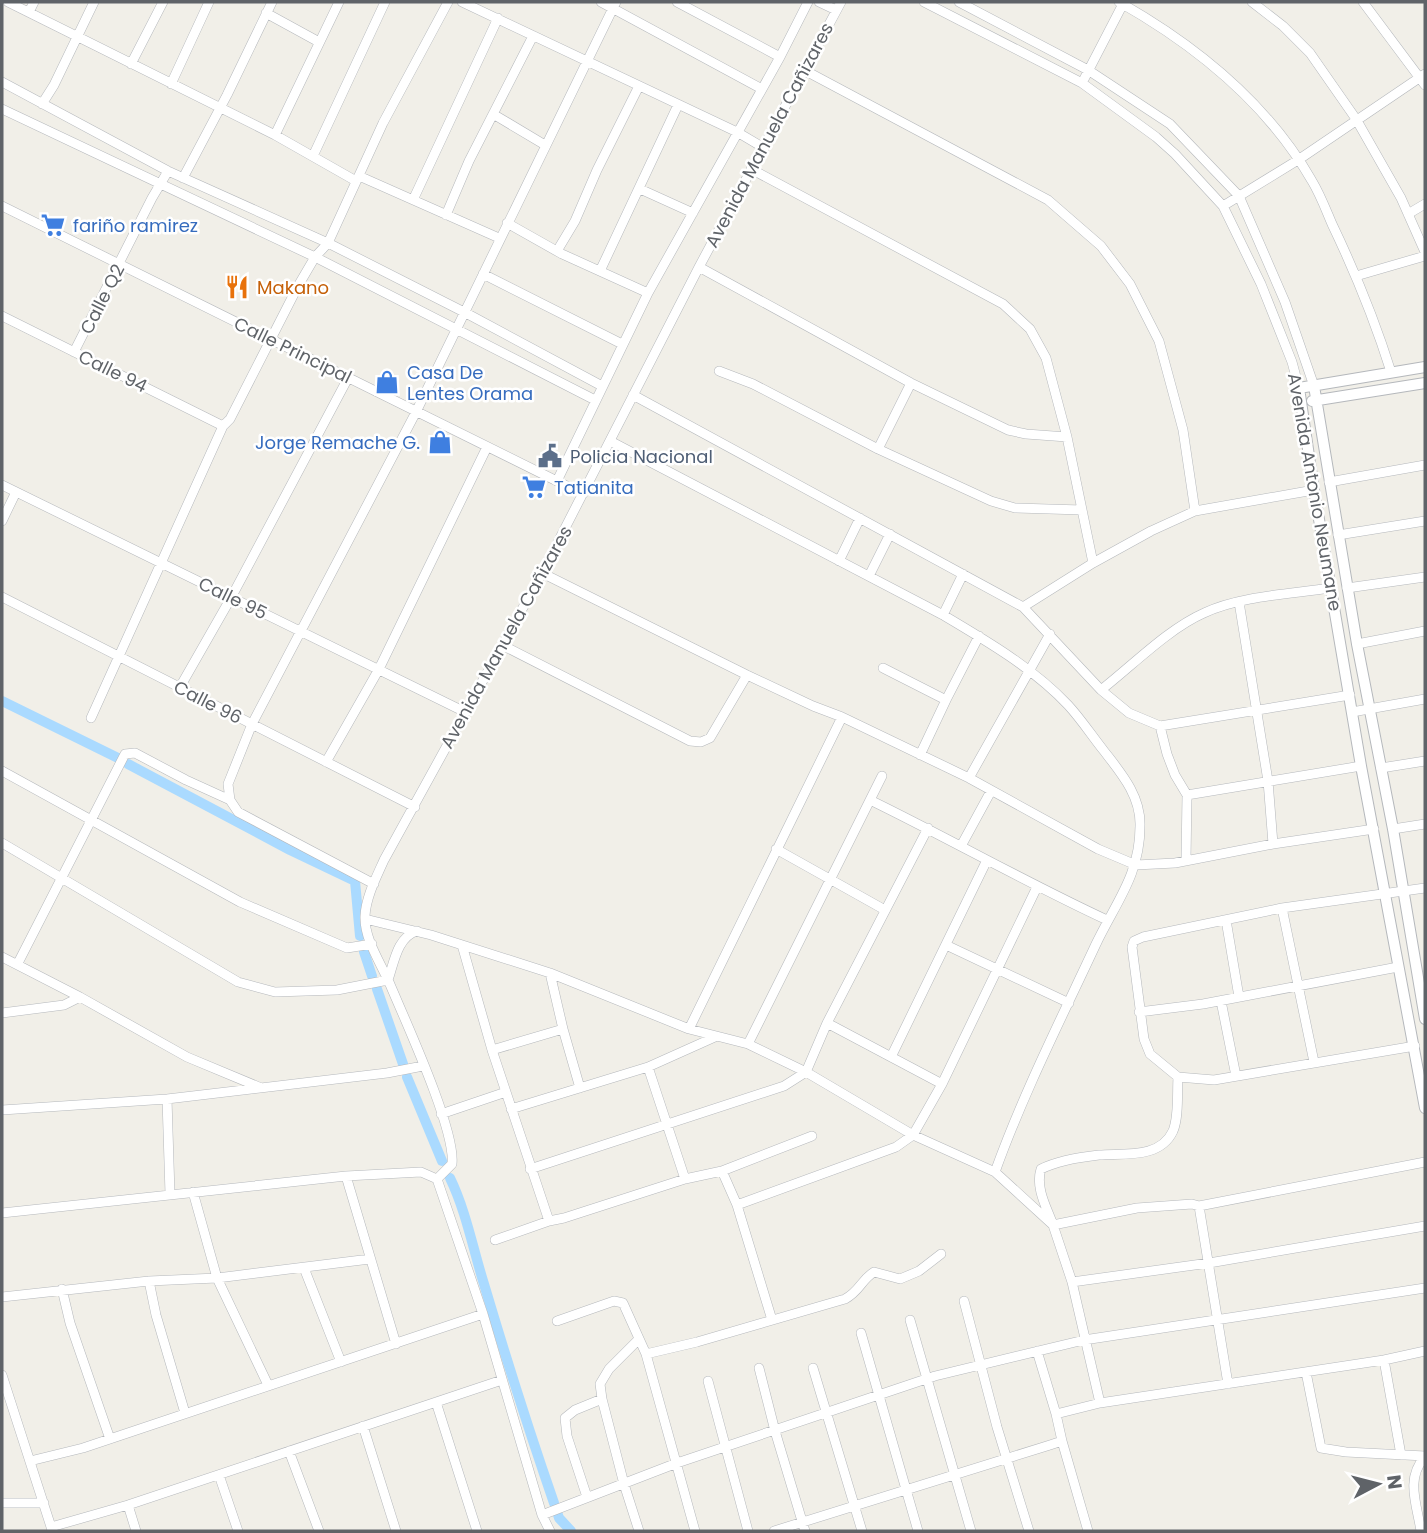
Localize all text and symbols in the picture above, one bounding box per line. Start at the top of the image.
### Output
street label: Avenida Manuela Cañizares [699,18,839,252]
supermarket icon: fariño ramirez [39,211,67,239]
place label: fariño ramirez [73,213,198,238]
street label: Calle Q2 [74,260,130,338]
restaurant icon: Makano [223,273,251,301]
place label: Makano [257,275,329,300]
street label: Calle Principal [230,311,356,389]
street label: Calle 94 [74,344,152,398]
place label: Casa De Lentes Orama [407,360,533,406]
shop icon: Casa De Lentes Orama [373,368,401,396]
street label: Avenida Antonio Neumane [1282,371,1348,613]
shop icon: Jorge Remache G. [426,428,454,456]
place label: Jorge Remache G. [255,430,420,455]
public building icon: Policia Nacional [536,442,564,470]
place label: Policia Nacional [570,444,713,469]
supermarket icon: Tatianita [520,473,548,501]
place label: Tatianita [554,475,634,500]
street label: Avenida Manuela Cañizares [434,521,578,753]
street label: Calle 95 [194,571,272,625]
street label: Calle 96 [170,674,246,730]
north arrow [1343,1449,1413,1519]
text: N [1380,1473,1409,1491]

